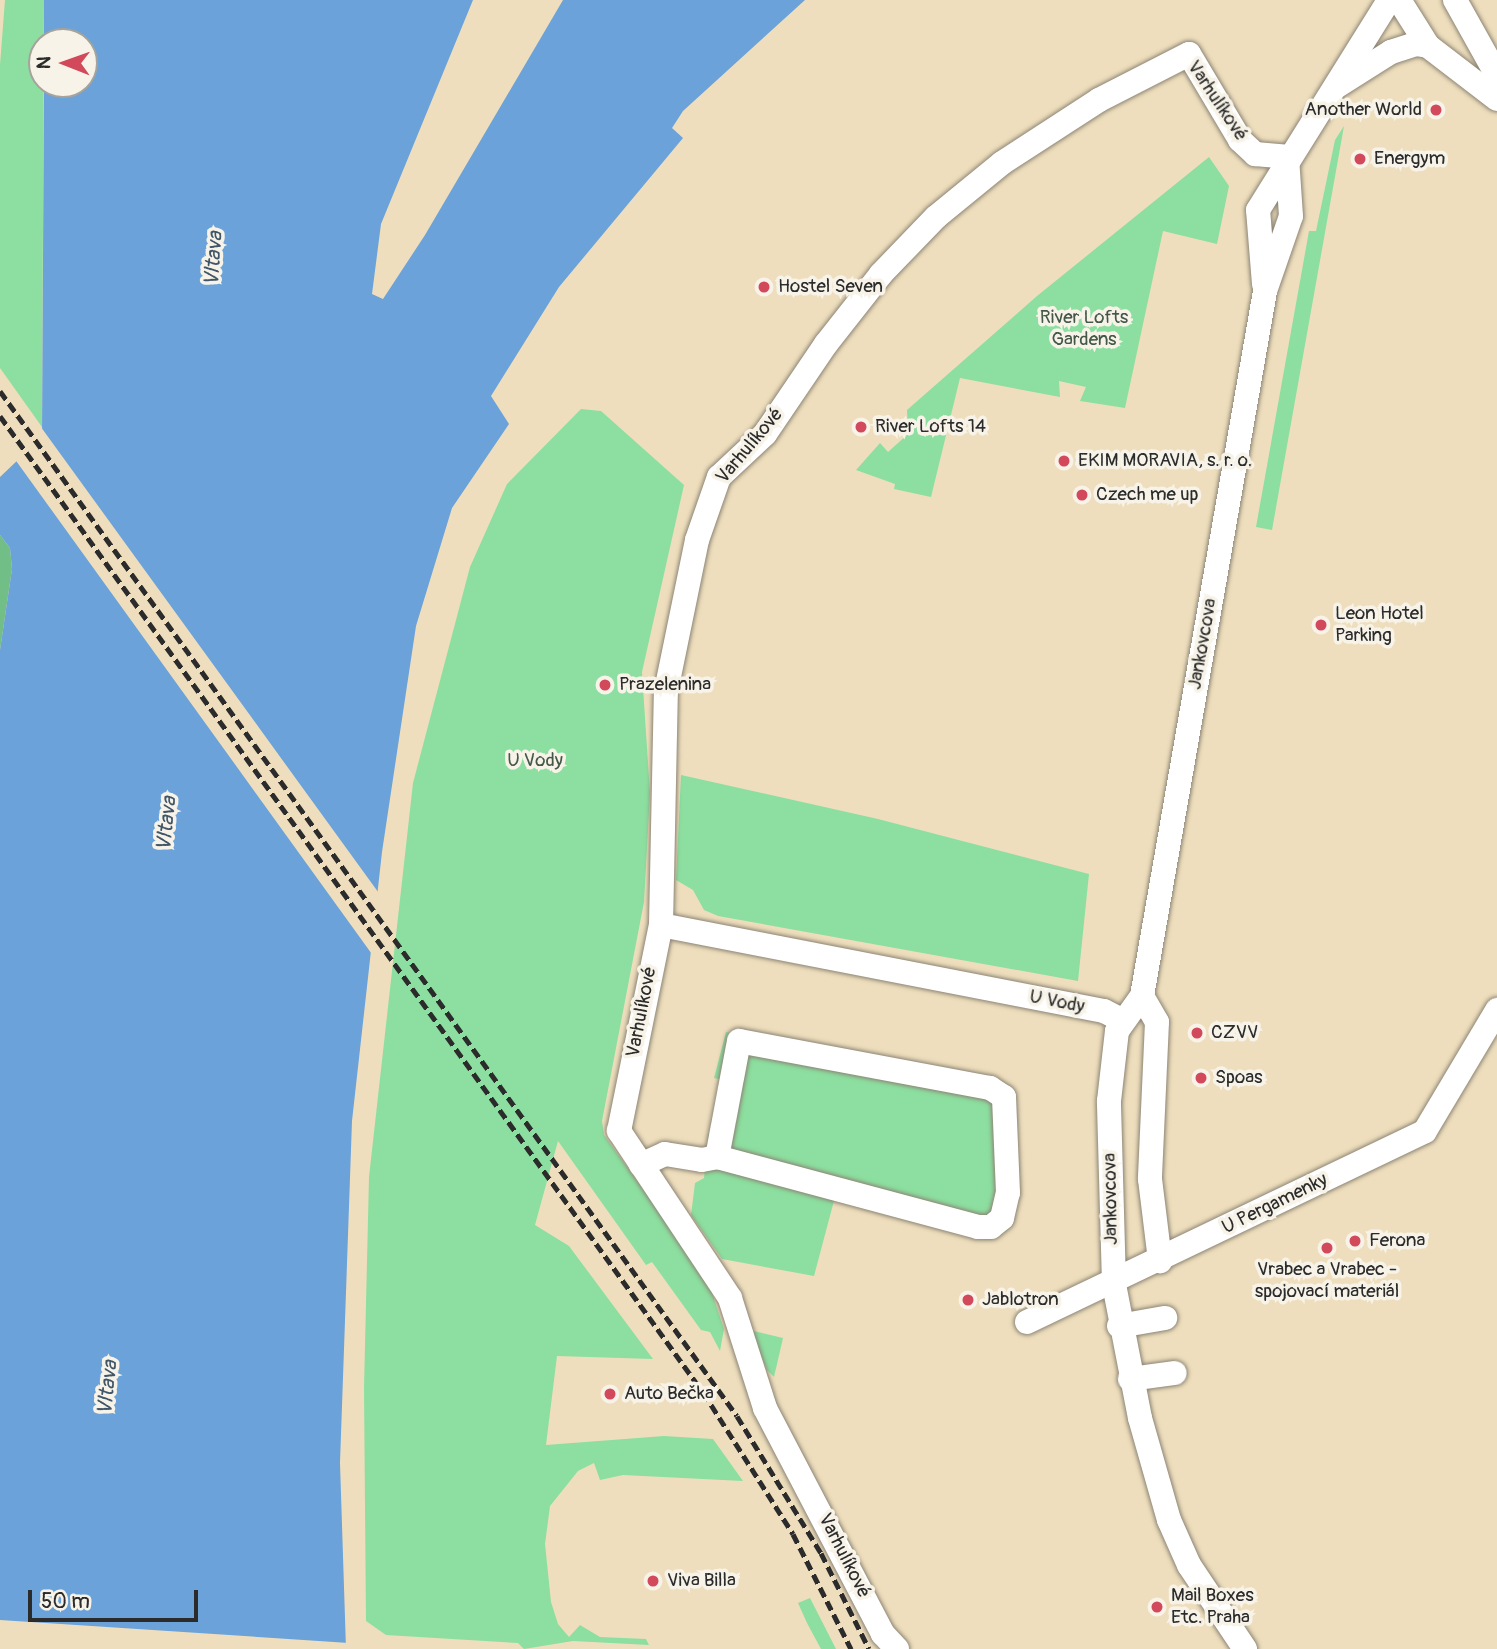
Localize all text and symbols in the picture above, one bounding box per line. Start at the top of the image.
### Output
north arrow [28,28,98,98]
text: N [32,56,56,69]
street label: Varhulíkové [1182,56,1252,146]
place label: Another World [1304,99,1422,121]
marker: Another World [1428,102,1444,118]
place label: Energym [1374,148,1445,170]
marker: Energym [1352,151,1368,167]
water label: Vltava [200,231,228,287]
place label: Hostel Seven [778,276,883,298]
marker: Hostel Seven [756,279,772,295]
park label: River Lofts Gardens [1040,307,1128,351]
street label: Varhulíkové [712,403,788,489]
place label: River Lofts 14 [875,416,986,438]
marker: River Lofts 14 [853,419,869,435]
place label: EKIM MORAVIA, s. r. o. [1078,450,1252,472]
marker: EKIM MORAVIA, s. r. o. [1056,453,1072,469]
place label: Czech me up [1096,484,1199,506]
marker: Czech me up [1074,487,1090,503]
street label: Jankovcova [1184,597,1222,691]
place label: Leon Hotel Parking [1335,603,1424,647]
marker: Leon Hotel Parking [1313,617,1329,633]
place label: Prazelenina [619,674,711,696]
marker: Prazelenina [597,677,613,693]
park label: U Vody [507,750,563,772]
water label: Vltava [152,795,182,853]
street label: Varhulíkové [622,965,662,1059]
street label: U Vody [1027,985,1087,1019]
place label: CZVV [1211,1022,1258,1044]
marker: CZVV [1189,1025,1205,1041]
place label: Spoas [1215,1067,1263,1089]
marker: Spoas [1193,1070,1209,1086]
street label: Jankovcova [1099,1153,1123,1245]
street label: U Pergamenky [1219,1169,1331,1239]
place label: Ferona [1369,1230,1425,1252]
marker: Ferona [1347,1233,1363,1249]
marker: Vrabec a Vrabec - spojovací materiál [1319,1240,1335,1256]
place label: Vrabec a Vrabec - spojovací materiál [1255,1259,1399,1303]
place label: Jablotron [982,1289,1059,1311]
marker: Jablotron [960,1292,976,1308]
water label: Vltava [93,1359,123,1417]
place label: Auto Bečka [624,1383,714,1405]
marker: Auto Bečka [602,1386,618,1402]
street label: Varhulíkové [813,1510,875,1602]
place label: Viva Billa [667,1570,736,1592]
marker: Viva Billa [645,1573,661,1589]
scale bar [32,1576,201,1620]
place label: Mail Boxes Etc. Praha [1171,1585,1254,1629]
text: 50 m [41,1588,90,1615]
marker: Mail Boxes Etc. Praha [1149,1599,1165,1615]

